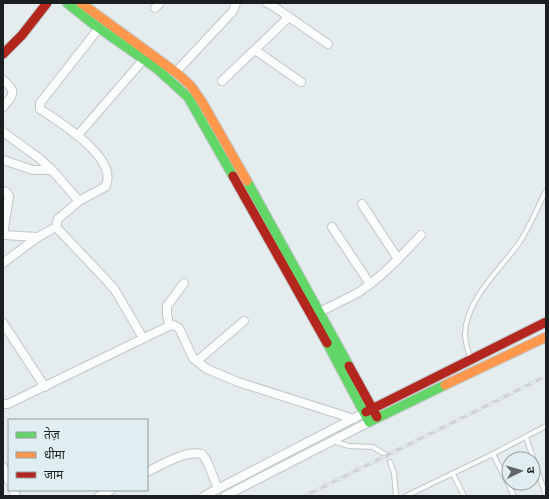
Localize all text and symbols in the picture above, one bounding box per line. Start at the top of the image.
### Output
legend [8,419,148,491]
text: तेज़ [44,427,61,442]
text: धीमा [44,447,66,462]
north arrow [501,451,541,491]
text: उ [524,466,537,475]
text: जाम [44,468,64,482]

